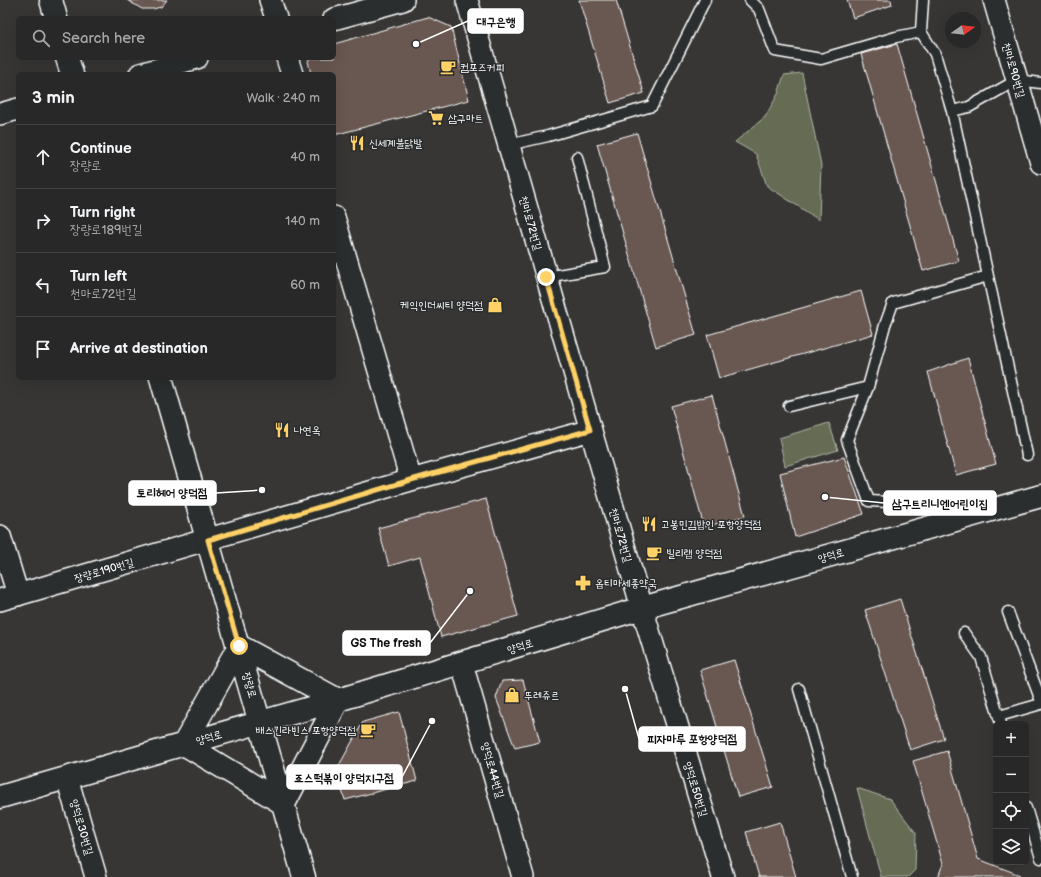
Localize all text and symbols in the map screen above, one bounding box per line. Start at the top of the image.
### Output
callout: 대구은행 [468,9,523,33]
north arrow [945,12,981,48]
text: 대구은행 [476,15,516,30]
search box [16,16,336,60]
icon: search [30,27,52,49]
text: Search here [62,29,145,48]
street label: 천마로90번길 [999,41,1028,100]
cafe icon: 컴포즈커피 [439,58,457,76]
place label: 컴포즈커피 [460,61,504,74]
text: 3 min [32,88,75,108]
text: Walk · 240 m [246,90,320,106]
supermarket icon: 삼구마트 [427,109,445,127]
place label: 삼구마트 [448,112,484,125]
restaurant icon: 신세계불닭발 [348,134,366,152]
place label: 신세계불닭발 [369,137,422,150]
text: Continue [70,139,132,158]
icon: ahead [32,146,54,168]
text: 40 m [290,149,320,165]
text: 장량로 [70,158,101,174]
street label: 천마로72번길 [517,194,545,252]
text: Turn right [70,203,135,222]
icon: right [32,210,54,232]
text: 140 m [285,213,320,229]
text: 장량로189번길 [70,222,142,238]
text: Turn left [70,267,127,286]
route end [537,268,555,286]
icon: left [32,274,54,296]
text: 60 m [290,277,320,293]
text: 천마로72번길 [70,286,136,302]
shop icon: 케익인더씨티 양덕점 [486,296,504,314]
place label: 케익인더씨티 양덕점 [400,299,483,312]
icon: arrive [32,338,54,360]
text: Arrive at destination [70,339,208,358]
restaurant icon: 나연옥 [273,421,291,439]
place label: 나연옥 [294,424,321,437]
callout: 토리헤어 양덕점 [129,481,216,505]
text: 토리헤어 양덕점 [137,486,208,501]
callout: 삼구트리니엔어린이집 [884,491,996,515]
text: 삼구트리니엔어린이집 [892,497,988,512]
street label: 천마로72번길 [607,506,635,564]
restaurant icon: 고봉민김밥인 포항양덕점 [640,515,658,533]
place label: 고봉민김밥인 포항양덕점 [661,518,761,531]
cafe icon: 빌리랩 양덕점 [645,544,663,562]
street label: 양덕로 [817,546,846,565]
place label: 빌리랩 양덕점 [666,547,722,560]
street label: 장량로190번길 [73,556,136,585]
pharmacy icon: 옵티마세종약국 [574,574,592,592]
place label: 옵티마세종약국 [595,577,657,590]
callout: GS The fresh [343,631,430,655]
text: GS The fresh [350,636,422,651]
street label: 양덕로 [506,636,535,657]
route start [230,637,248,655]
street label: 장량로 [240,671,259,700]
shop icon: 뚜레쥬르 [503,686,521,704]
place label: 뚜레쥬르 [524,689,559,702]
cafe icon: 배스킨라빈스 포항양덕점 [359,721,377,739]
map controls [993,721,1029,865]
button: + [993,721,1029,757]
place label: 배스킨라빈스 포항양덕점 [256,724,356,737]
callout: 피자마루 포항양덕점 [639,727,745,751]
street label: 양덕로 [195,728,224,747]
text: 피자마루 포항양덕점 [647,732,737,747]
street label: 양덕로44번길 [478,741,507,800]
button: − [993,757,1029,793]
street label: 양덕로50번길 [681,760,710,818]
callout: 죠스떡볶이 양덕지구점 [287,765,402,789]
text: 죠스떡볶이 양덕지구점 [294,771,394,786]
button: locate [993,793,1029,829]
street label: 양덕로30번길 [67,798,96,857]
button: layers [993,829,1029,865]

